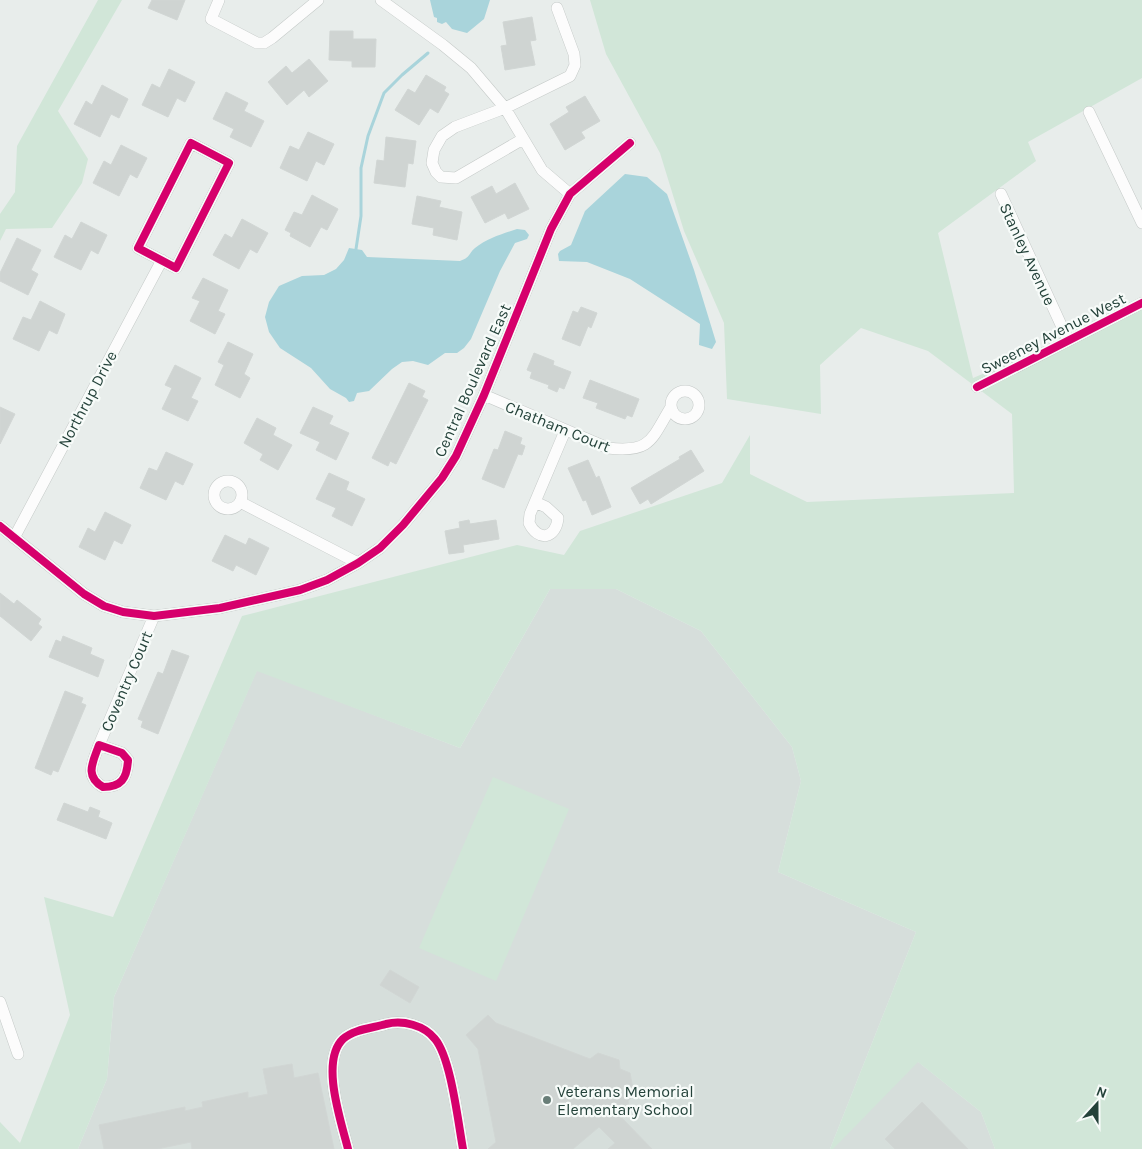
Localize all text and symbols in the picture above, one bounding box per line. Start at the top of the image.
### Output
street label: Stanley Avenue [996,200,1060,308]
street label: Sweeney Avenue West [978,289,1129,378]
street label: Central Boulevard East [430,301,515,460]
street label: Northrup Drive [54,347,121,451]
street label: Chatham Court [503,397,613,456]
street label: Coventry Court [97,628,156,734]
north arrow [1072,1079,1122,1129]
place label: Veterans Memorial Elementary School [557,1082,694,1119]
text: N [1094,1083,1109,1102]
marker: Veterans Memorial Elementary School [541,1094,553,1106]

